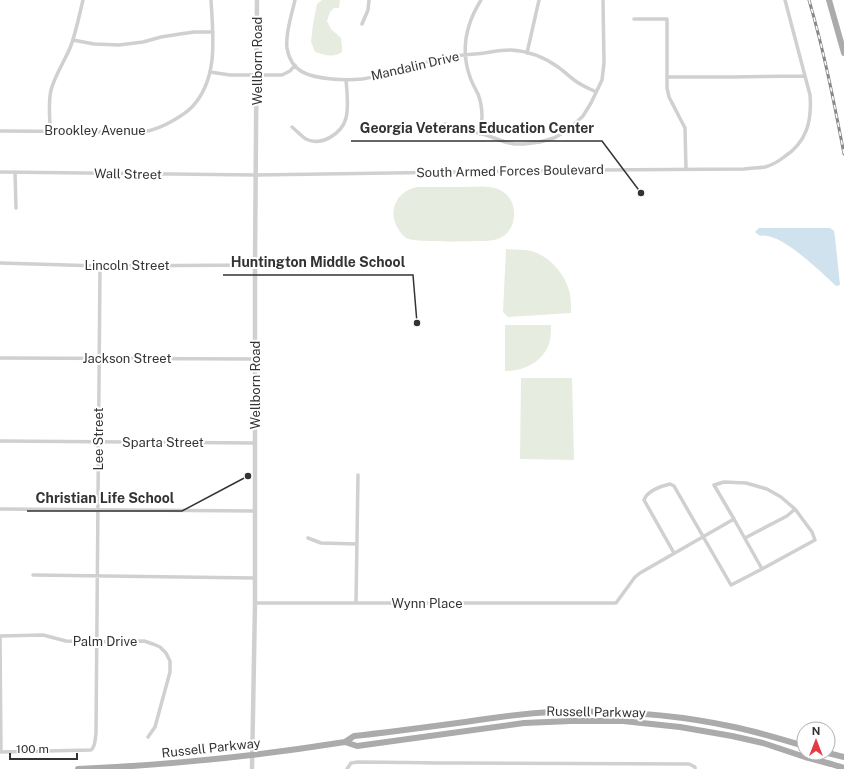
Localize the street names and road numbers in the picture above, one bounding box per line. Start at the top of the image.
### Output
street label: Wellborn Road [250,17,265,105]
street label: Mandalin Drive [369,49,461,83]
street label: Brookley Avenue [44,123,146,138]
street label: South Armed Forces Boulevard [416,162,604,180]
street label: Wall Street [94,166,162,182]
street label: Lincoln Street [84,258,170,273]
street label: Wellborn Road [248,341,263,429]
street label: Jackson Street [83,351,171,366]
street label: Lee Street [91,407,106,471]
street label: Sparta Street [122,435,204,450]
street label: Wynn Place [391,596,463,611]
street label: Palm Drive [73,634,137,649]
street label: Russell Parkway [546,704,646,720]
street label: Russell Parkway [161,735,261,761]

